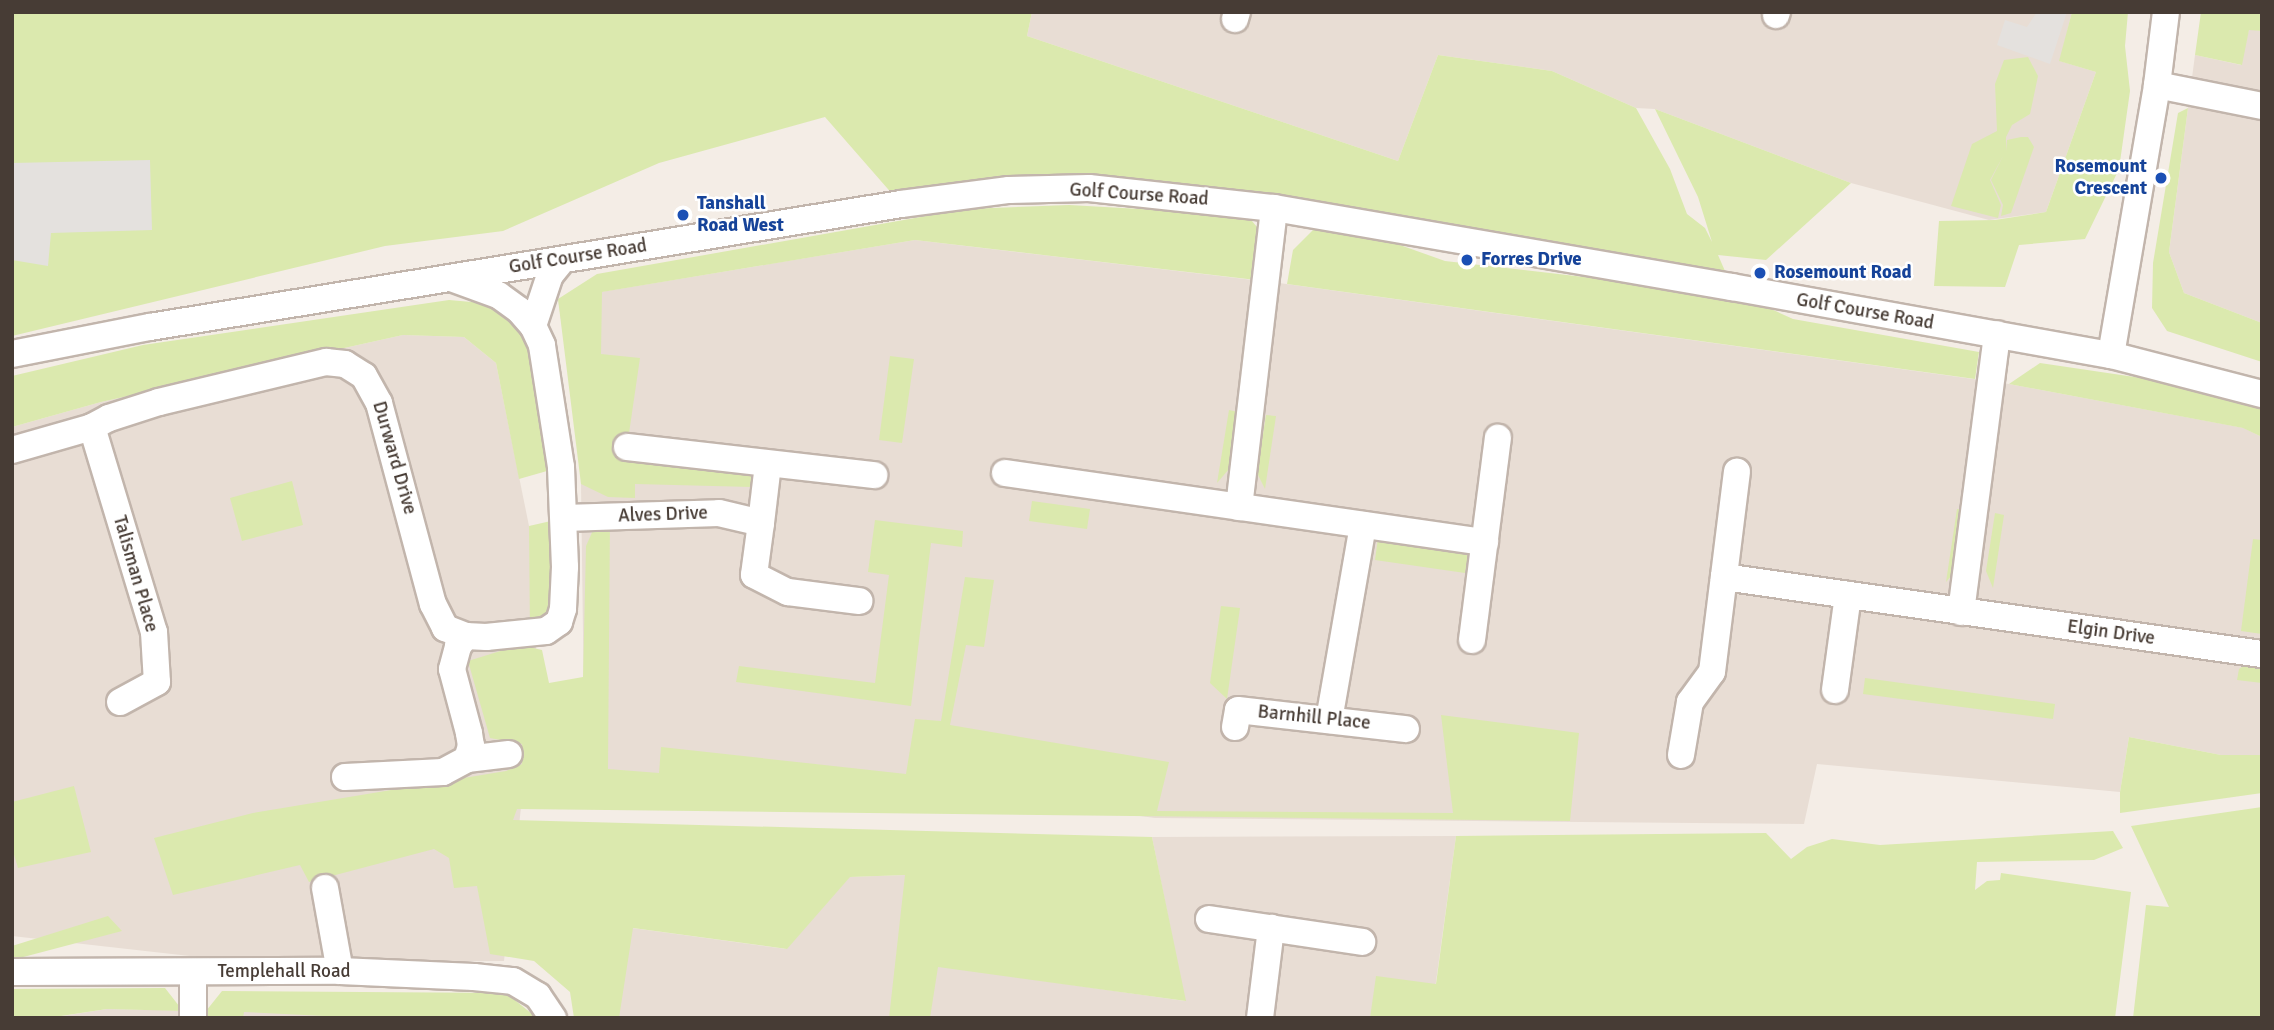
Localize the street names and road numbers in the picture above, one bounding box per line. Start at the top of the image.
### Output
street label: Golf Course Road [1069,179,1209,211]
street label: Golf Course Road [507,235,649,279]
street label: Golf Course Road [1794,289,1936,335]
street label: Durward Drive [367,399,421,517]
street label: Alves Drive [618,502,708,528]
street label: Talisman Place [107,513,163,635]
street label: Elgin Drive [2066,616,2156,650]
street label: Barnhill Place [1256,701,1372,735]
street label: Templehall Road [217,961,351,983]

